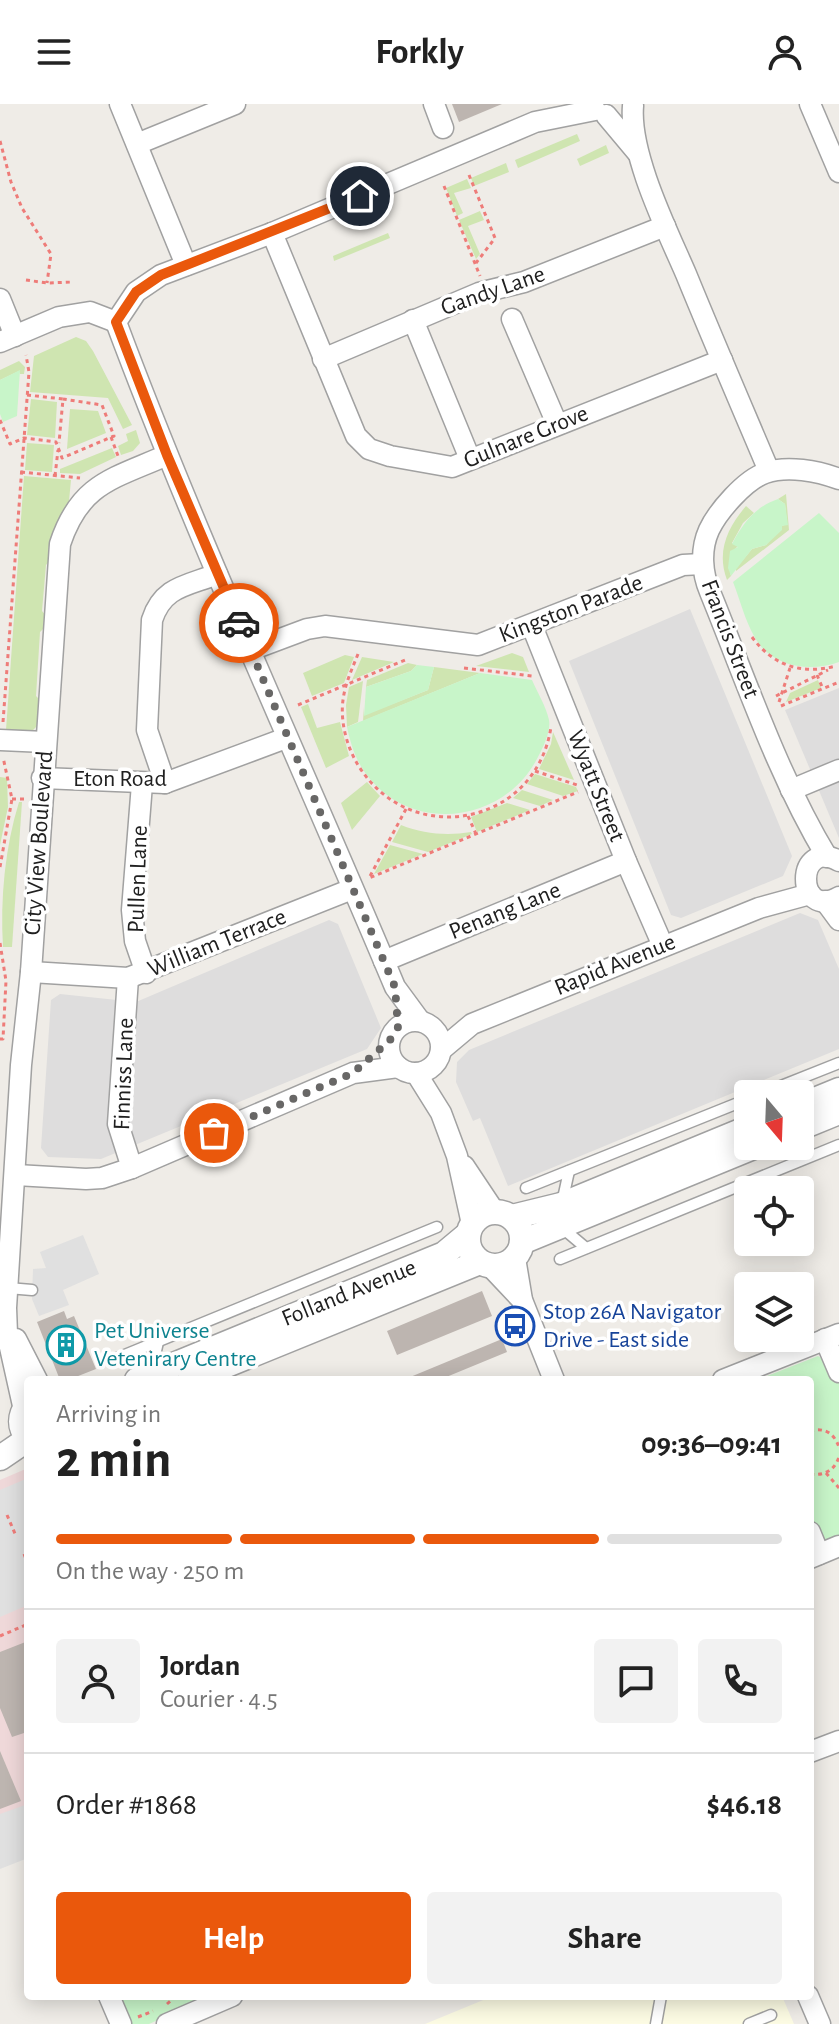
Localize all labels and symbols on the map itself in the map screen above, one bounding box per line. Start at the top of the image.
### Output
pin [326,162,394,230]
street label: Gandy Lane [438,262,548,320]
street label: Gulnare Grove [460,401,592,473]
street label: Kingston Parade [496,571,646,647]
street label: Francis Street [696,577,764,702]
courier [199,583,279,663]
street label: Wyatt Street [563,727,629,845]
street label: City View Boulevard [21,750,57,936]
street label: Eton Road [73,767,167,791]
street label: Pullen Lane [124,825,152,933]
street label: Penang Lane [446,878,564,944]
street label: William Terrace [144,904,290,982]
street label: Rapid Avenue [551,930,679,1000]
street label: Finniss Lane [110,1017,138,1131]
north arrow [734,1080,814,1160]
pin [180,1099,248,1167]
street label: Folland Avenue [278,1255,420,1331]
place label: Stop 26A Navigator Drive - East side [543,1300,722,1352]
bus stop icon: Stop 26A Navigator Drive - East side [494,1305,536,1347]
place label: Pet Universe Vetenirary Centre [94,1319,257,1371]
building icon: Pet Universe Vetenirary Centre [45,1324,87,1366]

